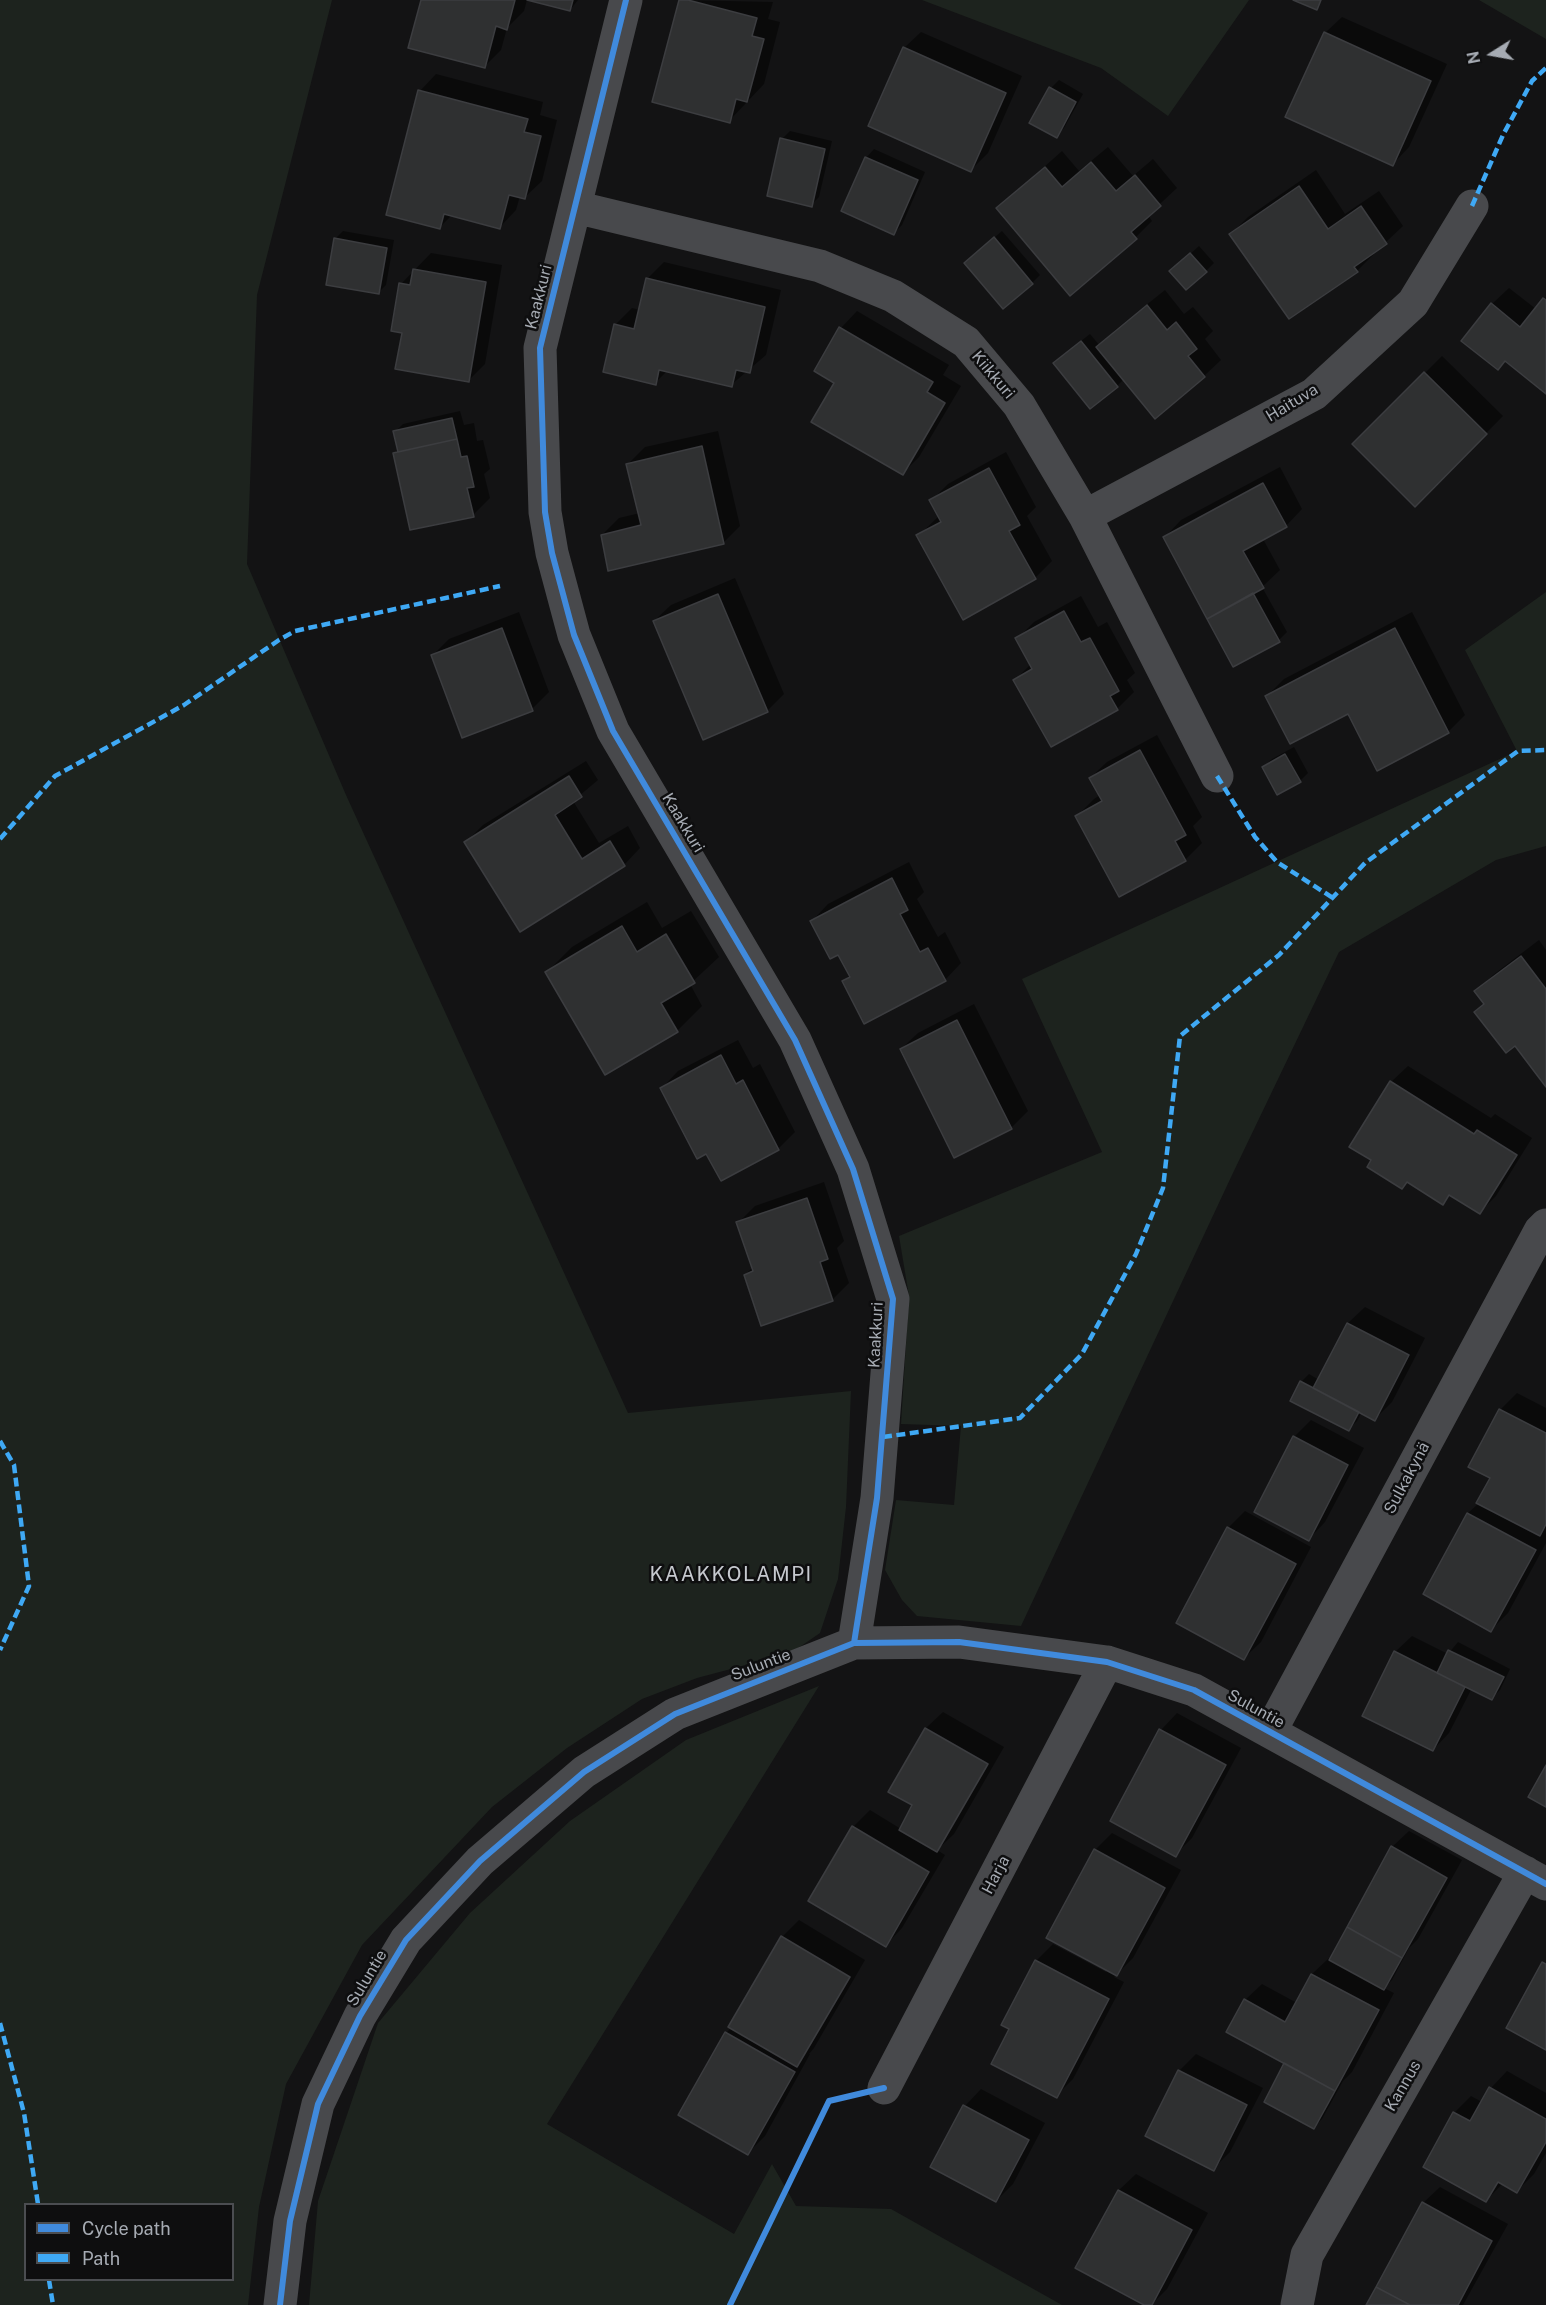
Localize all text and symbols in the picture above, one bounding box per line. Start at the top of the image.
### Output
north arrow [1462,24,1522,84]
text: N [1463,50,1484,65]
street label: Kaakkuri [522,263,556,331]
street label: Kiikkuri [968,347,1018,403]
street label: Haituva [1263,380,1321,426]
street label: Kaakkuri [658,790,708,856]
street label: Kaakkuri [865,1302,887,1368]
street label: Sulkakynä [1380,1439,1434,1517]
district label: KAAKKOLAMPI [649,1563,813,1587]
street label: Suluntie [729,1645,793,1685]
street label: Suluntie [1224,1686,1288,1732]
street label: Harja [978,1853,1014,1897]
street label: Suluntie [343,1946,391,2010]
street label: Kannus [1381,2057,1425,2115]
legend [24,2203,234,2281]
text: Cycle path [82,2218,171,2239]
text: Path [82,2248,120,2269]

